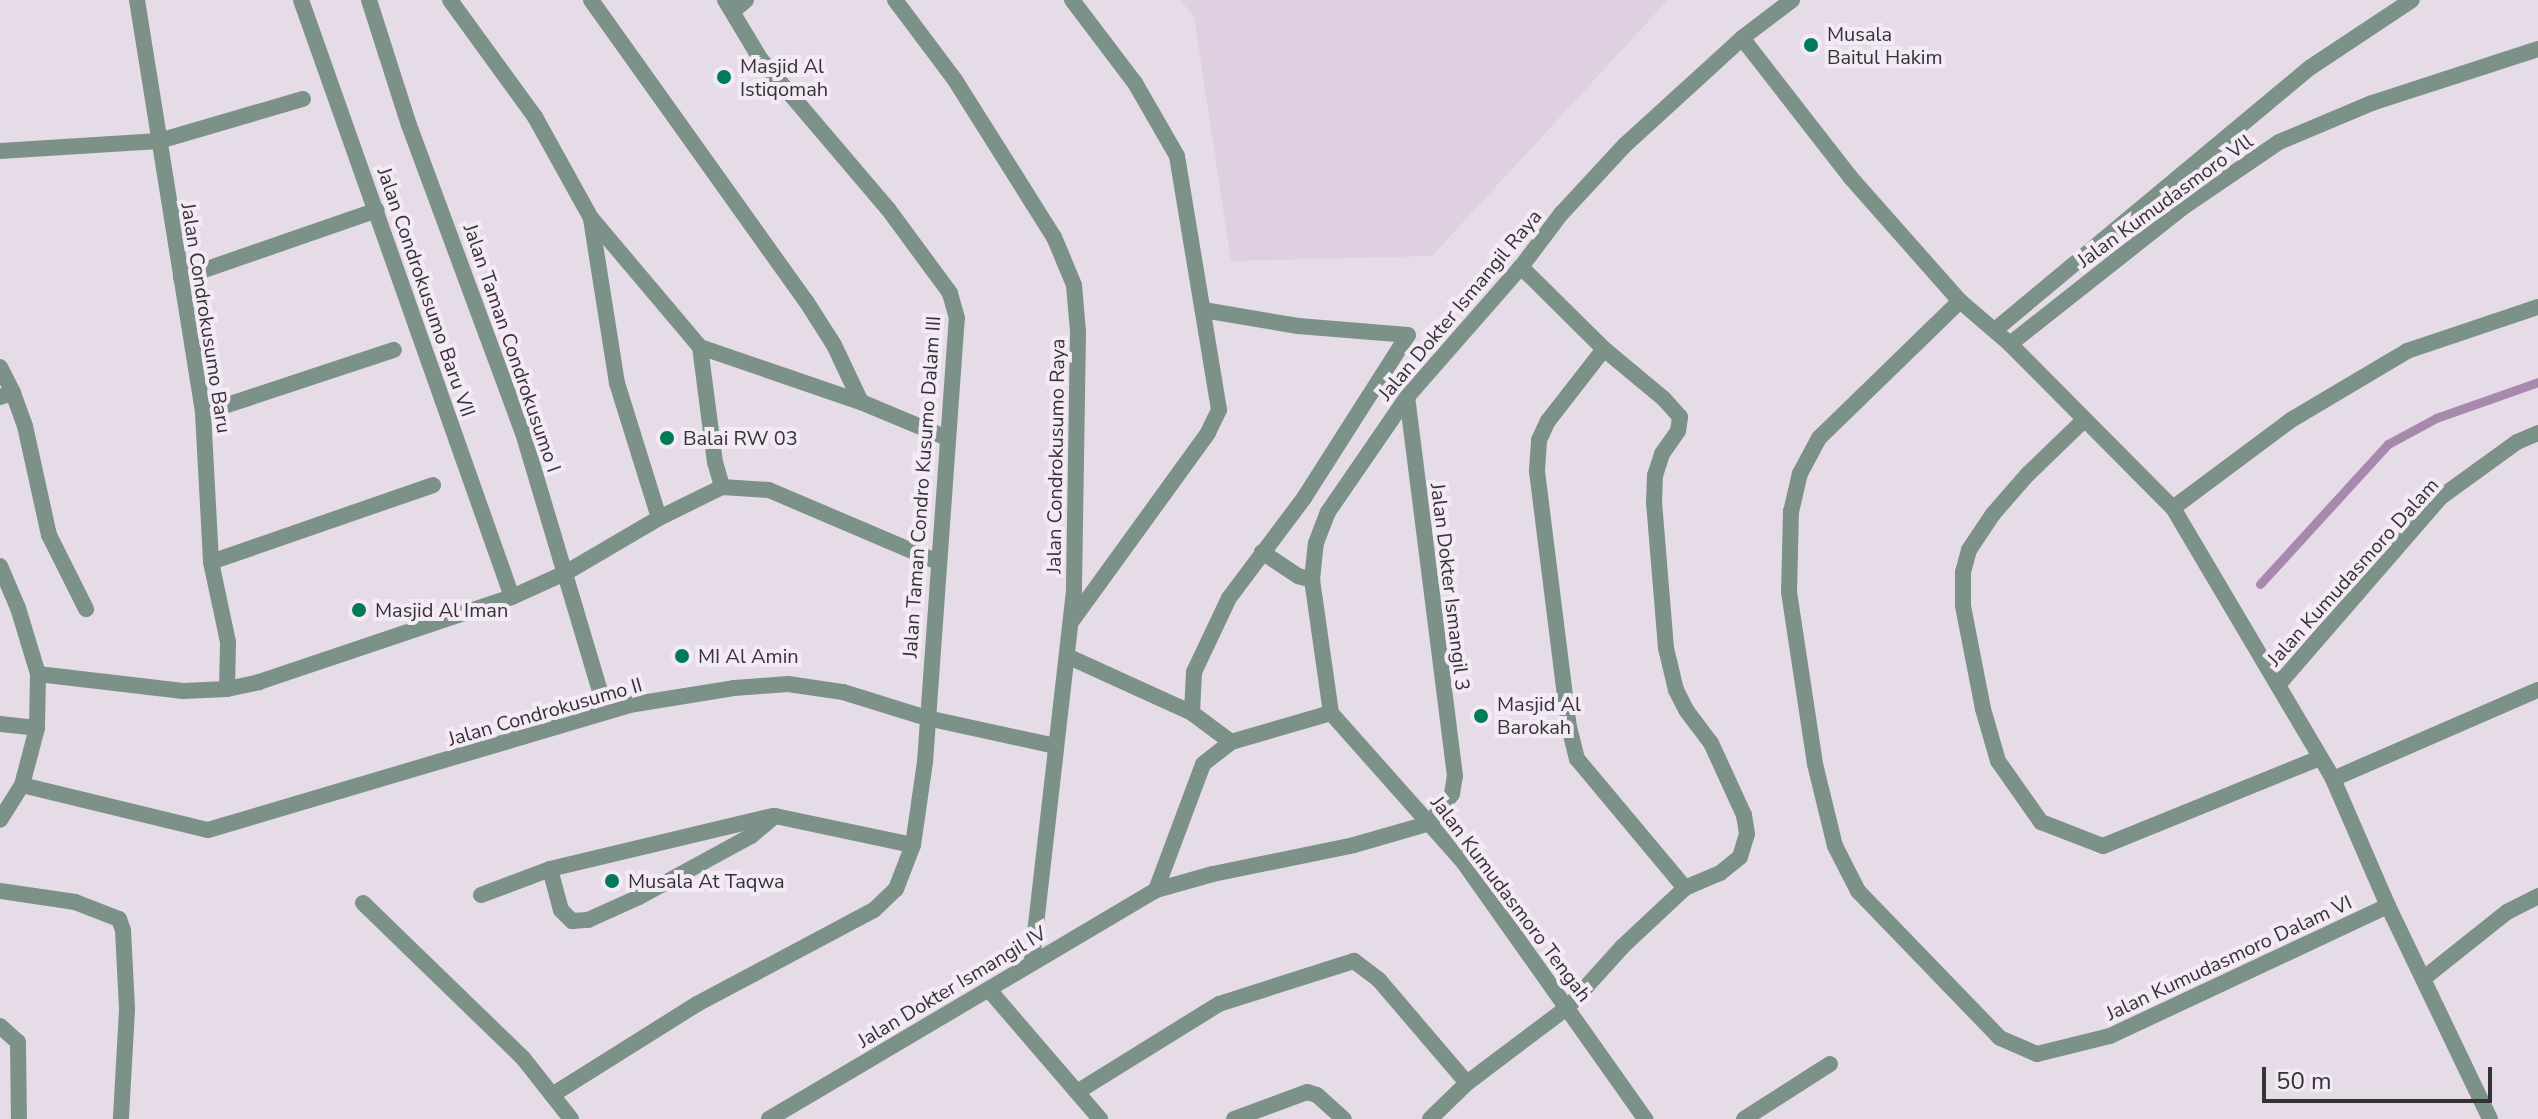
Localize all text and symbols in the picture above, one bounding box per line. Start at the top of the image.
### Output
place label: Musala Baitul Hakim [1827,22,1943,69]
marker: Musala Baitul Hakim [1802,36,1820,54]
place label: Masjid Al Istiqomah [740,54,828,101]
marker: Masjid Al Istiqomah [715,68,733,86]
street label: Jalan Kumudasmoro Vll [2073,129,2257,273]
street label: Jalan Condrokusumo Baru VII [372,164,480,420]
street label: Jalan Condrokusumo Baru [176,201,236,435]
street label: Jalan Dokter Ismangil Raya [1373,205,1547,405]
street label: Jalan Taman Condrokusumo I [458,221,566,475]
street label: Jalan Taman Condro Kusumo Dalam III [898,315,946,659]
street label: Jalan Condrokusumo Raya [1042,338,1070,574]
place label: Balai RW 03 [683,426,798,450]
marker: Balai RW 03 [658,429,676,447]
street label: Jalan Kumudasmoro Dalam [2262,473,2444,671]
street label: Jalan Dokter Ismangil 3 [1425,482,1475,692]
place label: Masjid Al Iman [375,598,508,622]
marker: Masjid Al Iman [350,601,368,619]
place label: MI Al Amin [698,644,799,668]
marker: MI Al Amin [673,647,691,665]
street label: Jalan Condrokusumo II [445,673,645,751]
place label: Masjid Al Barokah [1497,692,1581,739]
marker: Masjid Al Barokah [1472,707,1490,725]
street label: Jalan Kumudasmoro Tengah [1426,791,1596,1007]
place label: Musala At Taqwa [628,869,785,893]
marker: Musala At Taqwa [603,872,621,890]
street label: Jalan Kumudasmoro Dalam VI [2102,890,2356,1026]
street label: Jalan Dokter Ismangil IV [853,921,1051,1053]
scale bar [2266,1051,2496,1101]
text: 50 m [2276,1065,2332,1097]

